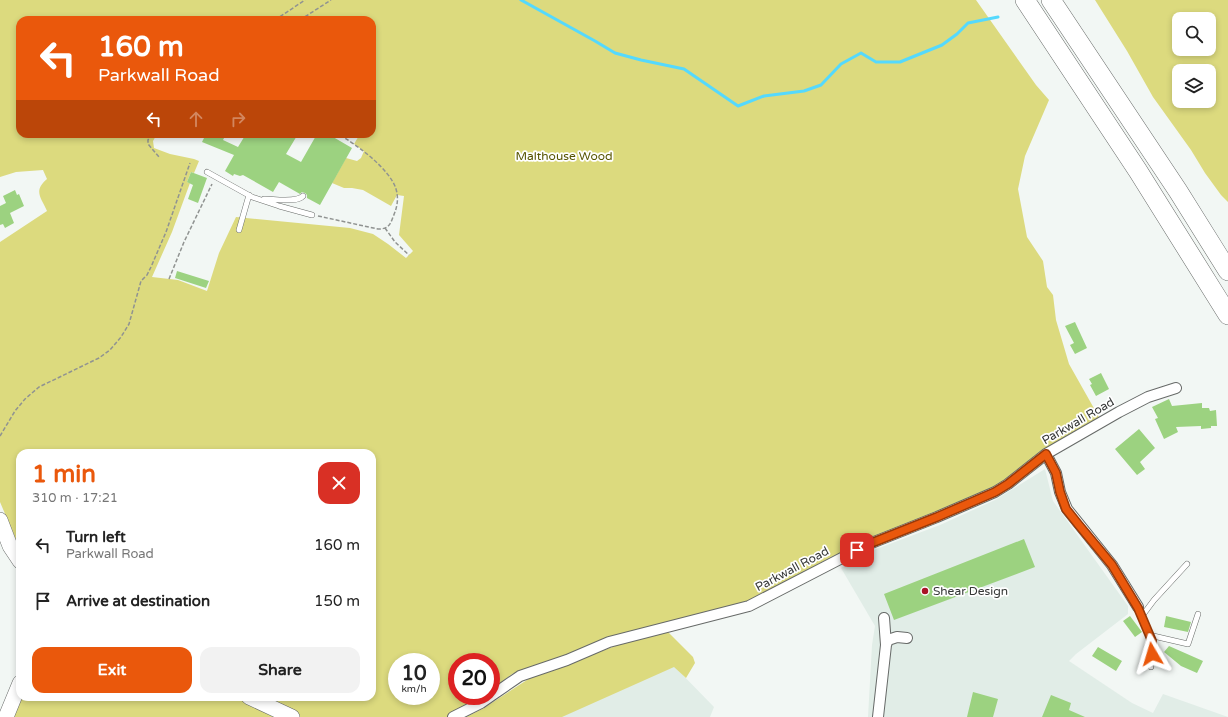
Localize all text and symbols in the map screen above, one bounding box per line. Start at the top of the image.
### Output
map controls [1172,12,1216,108]
button: search [1172,12,1216,56]
text: 160 m [98,30,184,64]
icon: left [32,32,84,84]
text: Parkwall Road [98,64,220,86]
button: layers [1172,64,1216,108]
icon: left [143,108,165,130]
icon: ahead [185,108,207,130]
icon: right [227,108,249,130]
park label: Malthouse Wood [515,149,613,163]
street label: Parkwall Road [1039,395,1117,447]
text: 1 min [32,460,96,489]
button: close [318,462,360,504]
text: 310 m · 17:21 [32,490,118,506]
text: Turn left [66,528,126,546]
pin [840,533,874,567]
icon: left [32,534,54,556]
text: 160 m [314,536,360,554]
icon: arrive [846,539,868,561]
street label: Parkwall Road [753,544,831,594]
text: Parkwall Road [66,546,154,562]
place label: Shear Design [933,584,1008,598]
marker: Shear Design [920,586,930,596]
icon: arrive [32,590,54,612]
text: Arrive at destination [66,592,210,610]
text: 150 m [314,592,360,610]
position arrow [1131,633,1173,675]
button: Exit [32,647,192,693]
button: Share [200,647,360,693]
speed limit sign: 20 [448,653,500,705]
text: 10 [401,662,427,686]
text: km/h [401,683,427,695]

